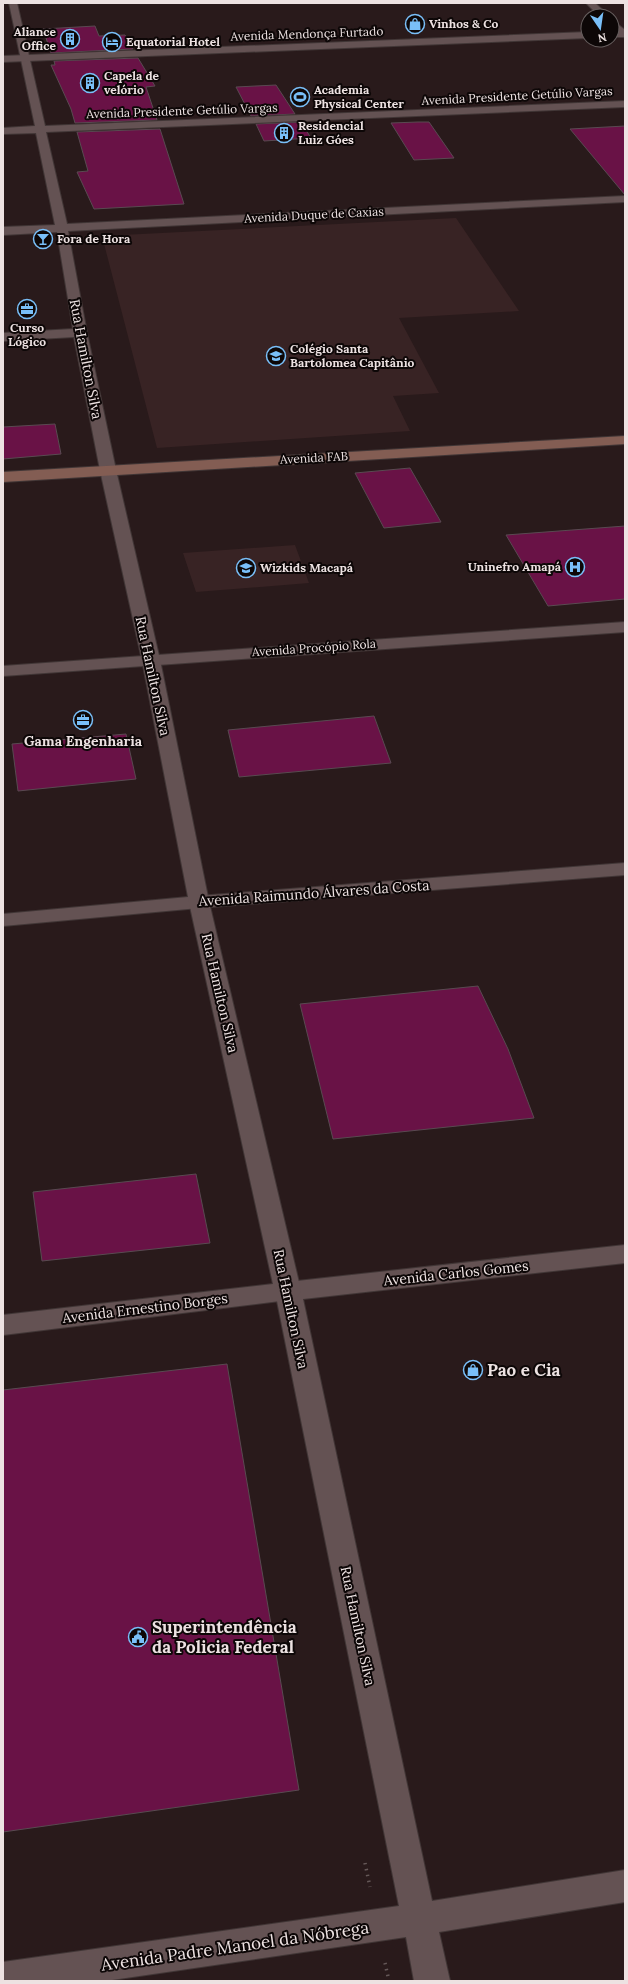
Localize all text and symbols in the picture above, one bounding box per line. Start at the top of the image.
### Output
north arrow [580,8,620,48]
shop icon: Vinhos & Co [404,13,426,35]
place label: Vinhos & Co [429,16,498,31]
street label: Avenida Mendonça Furtado [229,23,384,44]
place label: Aliance Office [14,24,57,53]
building icon: Aliance Office [59,28,81,50]
text: N [596,30,608,46]
hotel icon: Equatorial Hotel [101,31,123,53]
place label: Equatorial Hotel [126,34,220,49]
place label: Capela de velório [104,68,160,97]
building icon: Capela de velório [79,72,101,94]
place label: Academia Physical Center [314,82,404,111]
street label: Avenida Presidente Getúlio Vargas [420,83,613,108]
sports icon: Academia Physical Center [289,86,311,108]
street label: Avenida Presidente Getúlio Vargas [85,100,278,121]
place label: Residencial Luiz Góes [298,118,364,147]
building icon: Residencial Luiz Góes [273,122,295,144]
street label: Avenida Duque de Caxias [243,203,385,226]
bar icon: Fora de Hora [32,228,54,250]
place label: Fora de Hora [57,231,131,246]
street label: Rua Hamilton Silva [66,297,106,421]
office icon: Curso Lógico [16,298,38,320]
place label: Curso Lógico [8,320,46,349]
place label: Colégio Santa Bartolomea Capitânio [290,341,415,370]
school or university icon: Colégio Santa Bartolomea Capitânio [265,345,287,367]
street label: Avenida FAB [279,448,348,467]
hospital icon: Uninefro Amapá [564,556,586,578]
school or university icon: Wizkids Macapá [235,557,257,579]
place label: Uninefro Amapá [468,559,562,574]
place label: Wizkids Macapá [260,560,354,575]
street label: Rua Hamilton Silva [132,615,174,737]
street label: Avenida Procópio Rola [250,636,377,659]
office icon: Gama Engenharia [72,709,94,731]
place label: Gama Engenharia [24,732,143,750]
street label: Avenida Raimundo Álvares da Costa [197,876,430,910]
street label: Rua Hamilton Silva [198,932,242,1054]
street label: Rua Hamilton Silva [270,1248,312,1370]
street label: Avenida Carlos Gomes [382,1256,529,1290]
street label: Avenida Ernestino Borges [60,1289,229,1327]
shop icon: Pao e Cia [462,1359,484,1381]
place label: Pao e Cia [487,1359,561,1381]
street label: Rua Hamilton Silva [337,1565,379,1687]
place label: Superintendência da Policia Federal [152,1616,297,1658]
public building icon: Superintendência da Policia Federal [127,1626,149,1648]
street label: Avenida Padre Manoel da Nóbrega [99,1916,371,1976]

